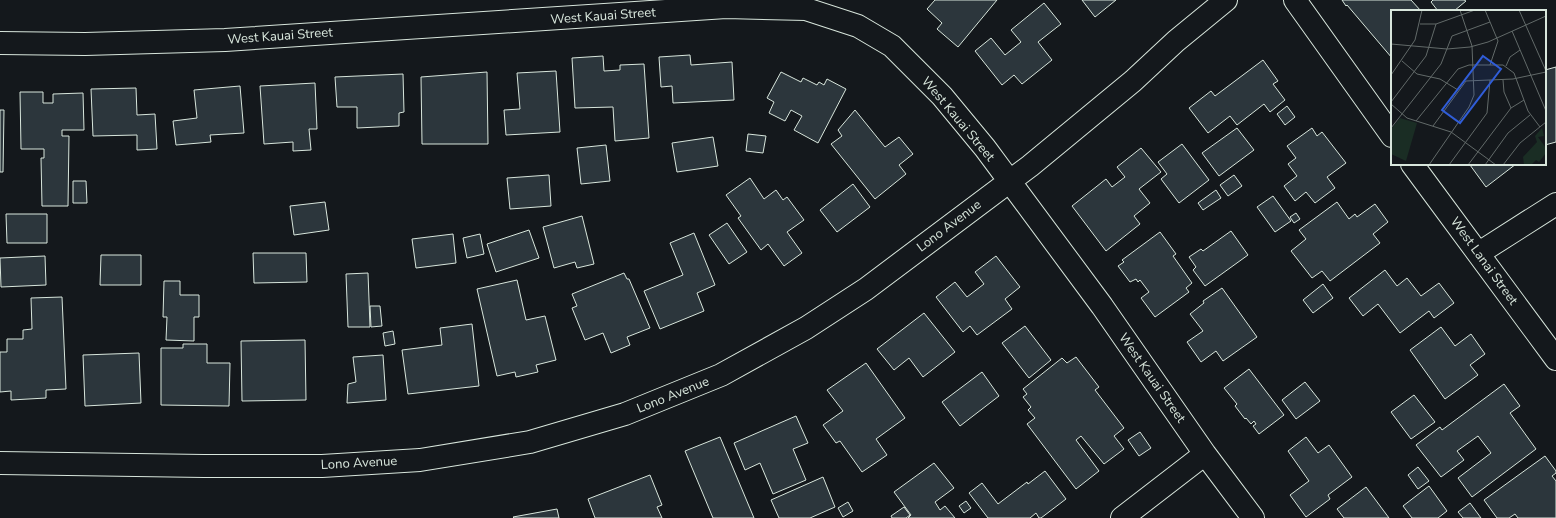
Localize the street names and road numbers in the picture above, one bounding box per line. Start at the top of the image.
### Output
street label: West Kauai Street [550,3,657,29]
street label: West Kauai Street [227,23,334,49]
street label: West Kauai Street [917,73,999,166]
street label: Lono Avenue [913,196,985,256]
street label: West Lanai Street [1446,213,1522,309]
street label: West Kauai Street [1114,330,1190,427]
street label: Lono Avenue [634,372,712,418]
street label: Lono Avenue [320,452,398,474]

